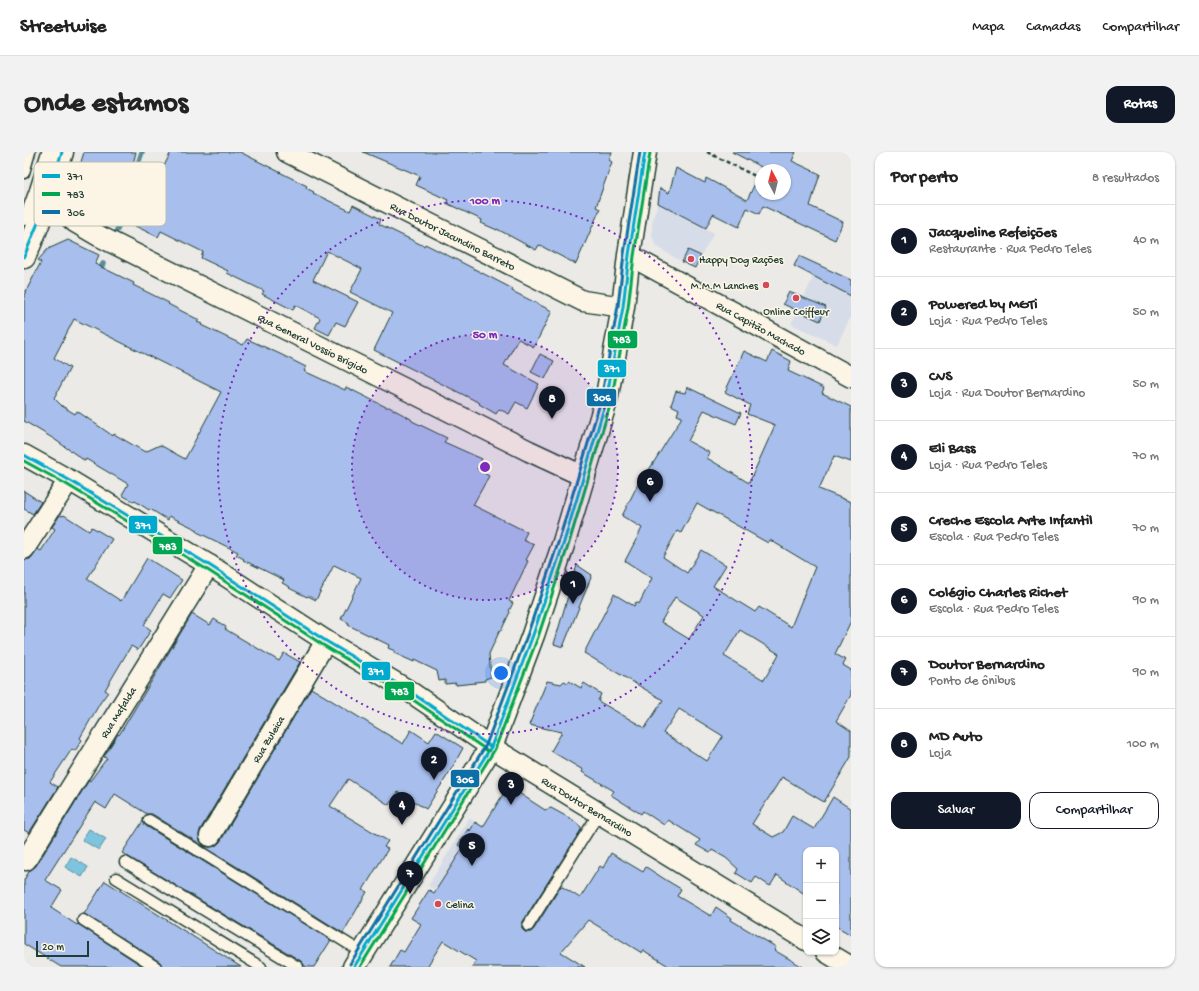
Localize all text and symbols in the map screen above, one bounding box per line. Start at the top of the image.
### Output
text: Streetwise [20,16,106,39]
text: Mapa [972,19,1004,36]
text: Camadas [1026,19,1081,36]
text: Compartilhar [1103,19,1179,36]
button: Rotas [1106,86,1175,123]
text: Onde estamos [24,88,188,121]
legend [34,162,166,226]
north arrow [755,164,791,200]
text: Por perto [891,168,958,188]
text: 8 resultados [1092,171,1159,186]
text: 371 [66,172,83,184]
text: 783 [66,190,85,202]
text: 100 m [469,195,500,209]
street label: Rua Doutor Jacundino Barreto [388,201,517,274]
text: 306 [66,208,85,220]
text: Jacqueline Refeições [929,224,1056,242]
text: 1 [901,233,907,248]
text: 40 m [1133,233,1159,248]
text: Restaurante · Rua Pedro Teles [929,242,1091,257]
marker: Happy Dog Rações [686,254,696,264]
place label: Happy Dog Rações [699,255,784,267]
marker: M.M.M Lanches [761,280,771,290]
place label: M.M.M Lanches [691,281,759,293]
marker: Online Coiffeur [791,293,801,303]
text: Powered by MGTi [929,296,1038,314]
street label: Rua Capitão Machado [714,300,807,359]
text: 2 [901,305,907,320]
text: 50 m [1132,305,1159,320]
place label: Online Coiffeur [763,306,830,319]
street label: Rua General Vossio Brigido [255,312,370,378]
text: Loja · Rua Pedro Teles [929,314,1047,329]
text: 50 m [473,329,498,343]
line badge: 783 [607,330,638,349]
text: 783 [612,335,631,347]
line badge: 371 [597,359,627,378]
text: 371 [603,364,620,376]
text: CVS [929,368,952,386]
text: 3 [901,377,907,392]
text: 50 m [1132,377,1159,392]
pin: 8 [539,386,565,419]
text: Loja · Rua Doutor Bernardino [929,386,1085,401]
line badge: 306 [586,388,617,407]
text: 306 [592,393,611,405]
text: Eli Bass [929,440,976,458]
text: 4 [901,449,907,464]
text: 70 m [1133,449,1159,464]
text: Loja · Rua Pedro Teles [929,458,1047,473]
centre of rings [478,460,492,474]
pin: 6 [637,469,663,502]
text: Creche Escola Arte Infantil [929,512,1093,530]
line badge: 371 [128,515,158,534]
text: 371 [134,521,151,533]
text: 5 [901,521,907,536]
text: 70 m [1133,521,1159,536]
text: Escola · Rua Pedro Teles [929,530,1059,545]
line badge: 783 [152,536,183,555]
text: 783 [158,542,177,554]
pin: 1 [560,571,586,604]
text: Colégio Charles Richet [929,584,1067,602]
text: 6 [901,593,907,608]
text: 90 m [1133,593,1159,608]
text: Escola · Rua Pedro Teles [929,602,1059,617]
text: Doutor Bernardino [929,656,1045,674]
line badge: 371 [361,661,391,681]
your location [491,663,511,683]
text: 7 [901,665,907,680]
text: 90 m [1133,665,1159,680]
text: 371 [367,667,384,679]
text: Ponto de ônibus [929,674,1015,689]
line badge: 783 [384,681,415,701]
street label: Rua Mafalda [99,685,140,741]
text: 783 [390,687,409,699]
street label: Rua Zuleica [251,714,288,765]
text: MD Auto [929,728,983,746]
text: 8 [900,737,908,752]
text: 100 m [1127,737,1159,752]
text: Loja [929,746,952,761]
pin: 2 [421,747,447,780]
line badge: 306 [450,769,480,788]
pin: 3 [498,772,524,805]
text: 306 [455,775,474,787]
street label: Rua Doutor Bernardino [539,775,634,840]
pin: 4 [389,792,415,825]
button: Salvar [891,792,1021,829]
button: Compartilhar [1029,792,1159,829]
pin: 5 [459,833,485,866]
map controls [803,847,839,955]
button: + [803,847,839,883]
pin: 7 [397,861,423,894]
button: − [803,883,839,919]
marker: Celina [433,899,443,909]
place label: Celina [446,900,475,912]
button: layers [803,919,839,955]
scale bar [36,939,89,958]
text: 20 m [42,942,64,954]

